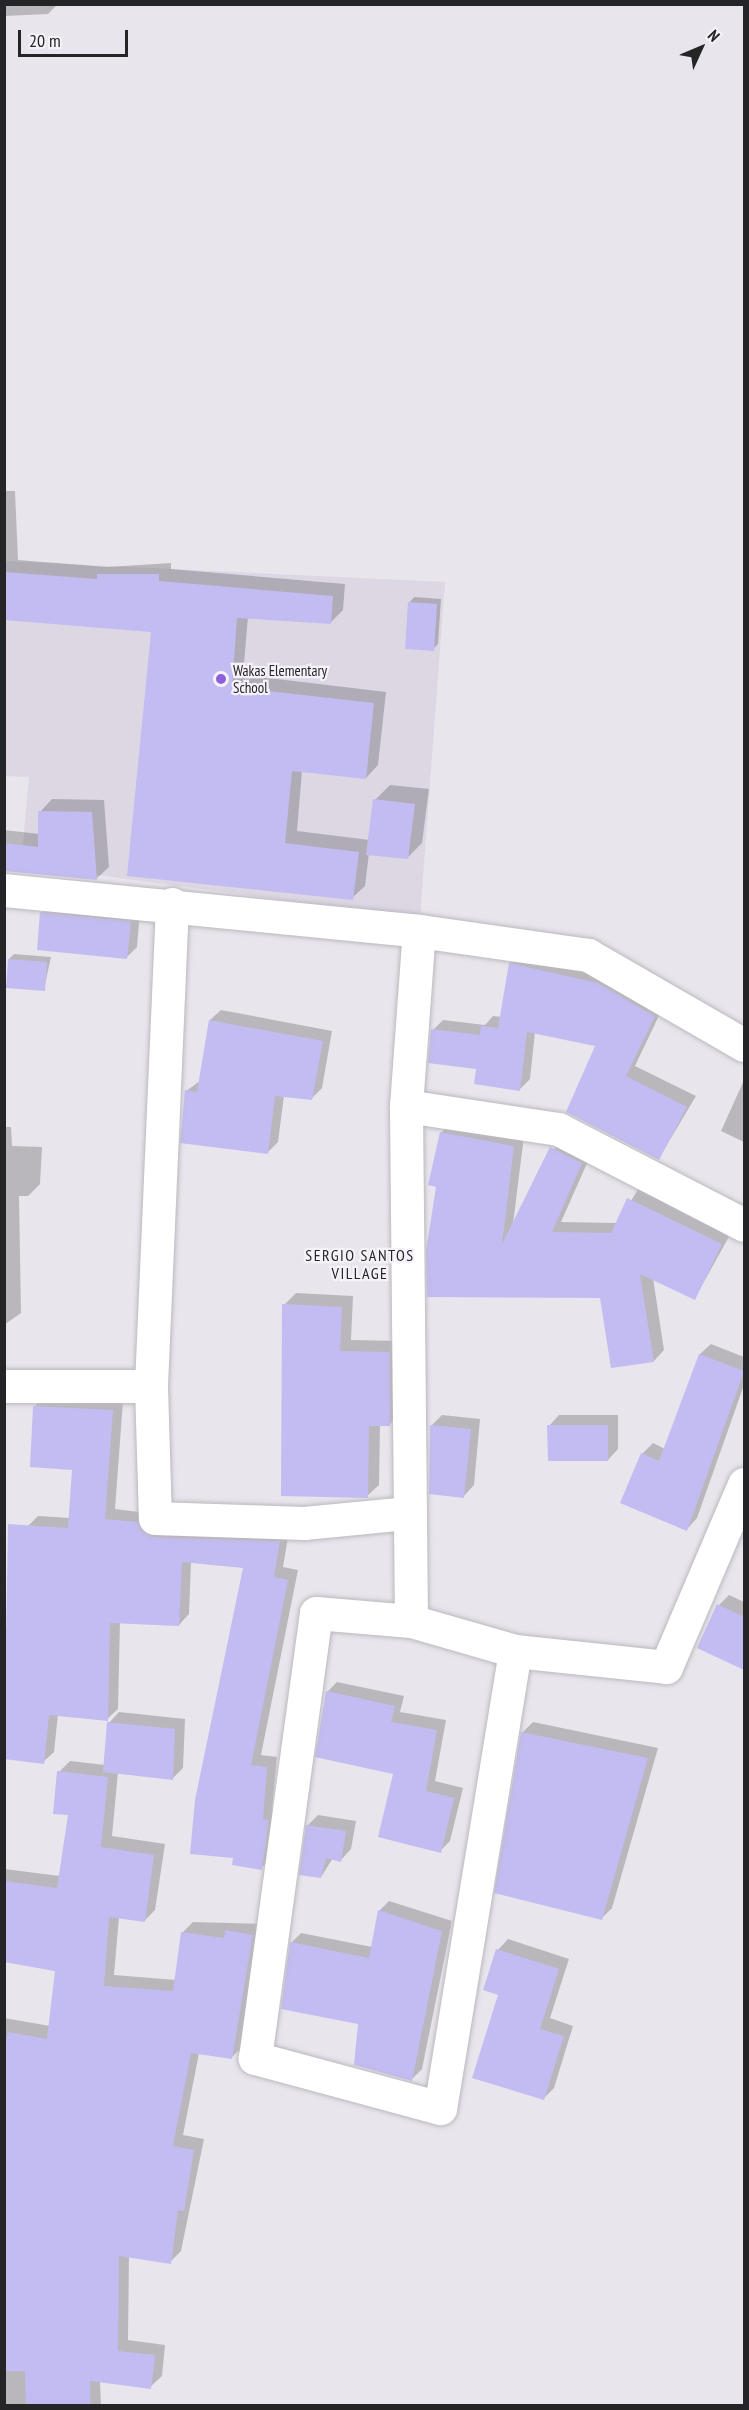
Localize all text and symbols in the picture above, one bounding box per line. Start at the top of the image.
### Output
scale bar [21,18,130,56]
north arrow [671,18,731,78]
text: N [704,25,724,46]
text: 20 m [29,29,61,52]
place label: Wakas Elementary School [233,661,327,696]
marker: Wakas Elementary School [214,672,228,686]
district label: SERGIO SANTOS VILLAGE [305,1245,415,1283]

